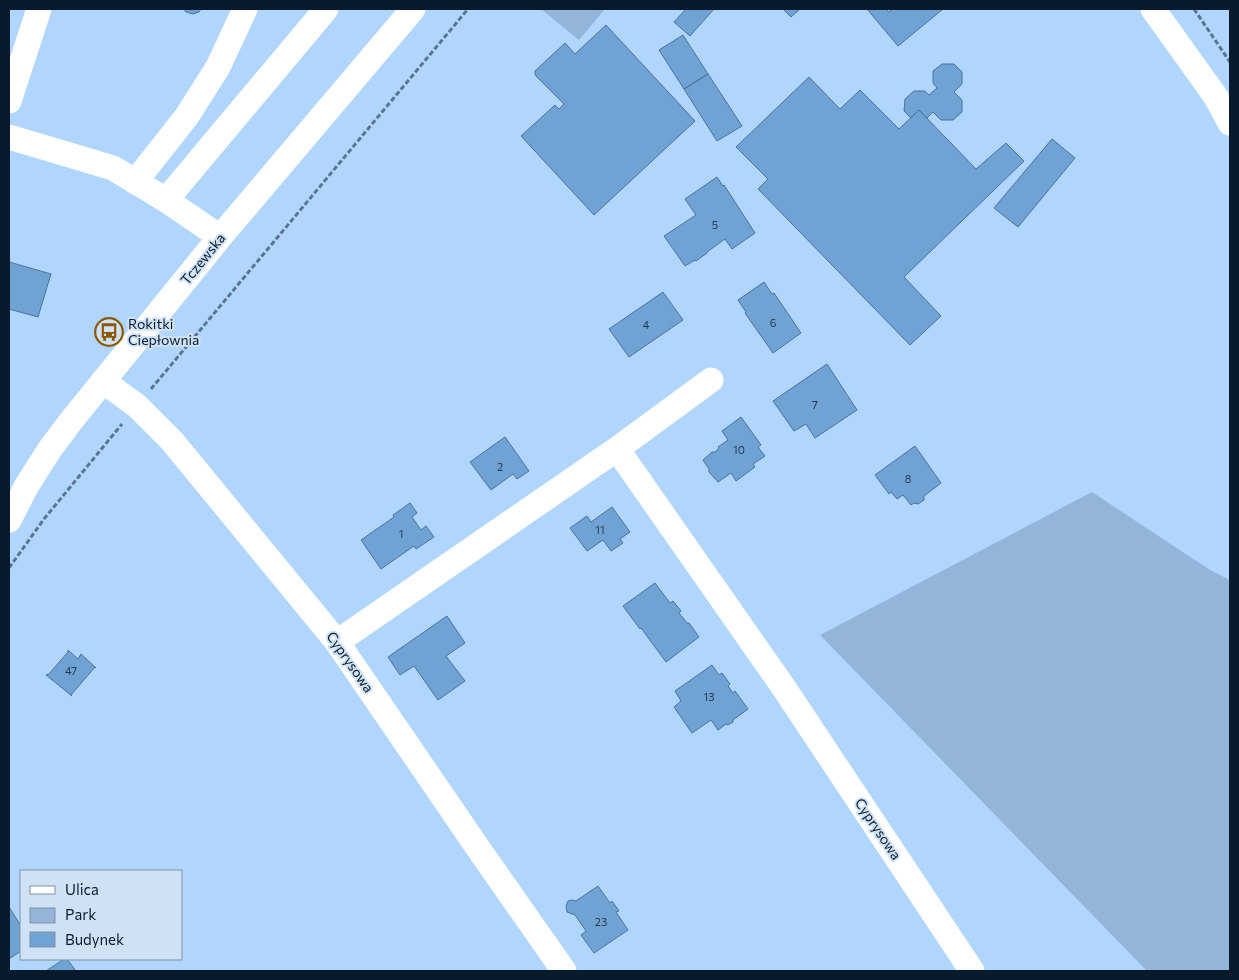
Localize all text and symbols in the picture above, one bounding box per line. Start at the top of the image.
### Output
house number: 5 [712,218,718,231]
street label: Tczewska [177,229,229,288]
place label: Rokitki Ciepłownia [128,315,199,348]
house number: 6 [770,316,777,329]
bus stop icon: Rokitki Ciepłownia [94,317,124,347]
house number: 4 [643,318,650,331]
house number: 7 [812,398,818,411]
house number: 10 [733,443,745,456]
house number: 2 [497,460,503,473]
house number: 8 [905,472,912,485]
house number: 11 [595,523,605,536]
house number: 1 [399,527,403,540]
street label: Cyprysowa [323,628,378,695]
house number: 47 [65,664,77,677]
house number: 13 [704,690,714,703]
street label: Cyprysowa [852,795,905,863]
legend [20,870,182,960]
text: Ulica [65,880,99,898]
text: Park [65,905,96,923]
house number: 23 [595,915,607,928]
text: Budynek [65,930,124,948]

